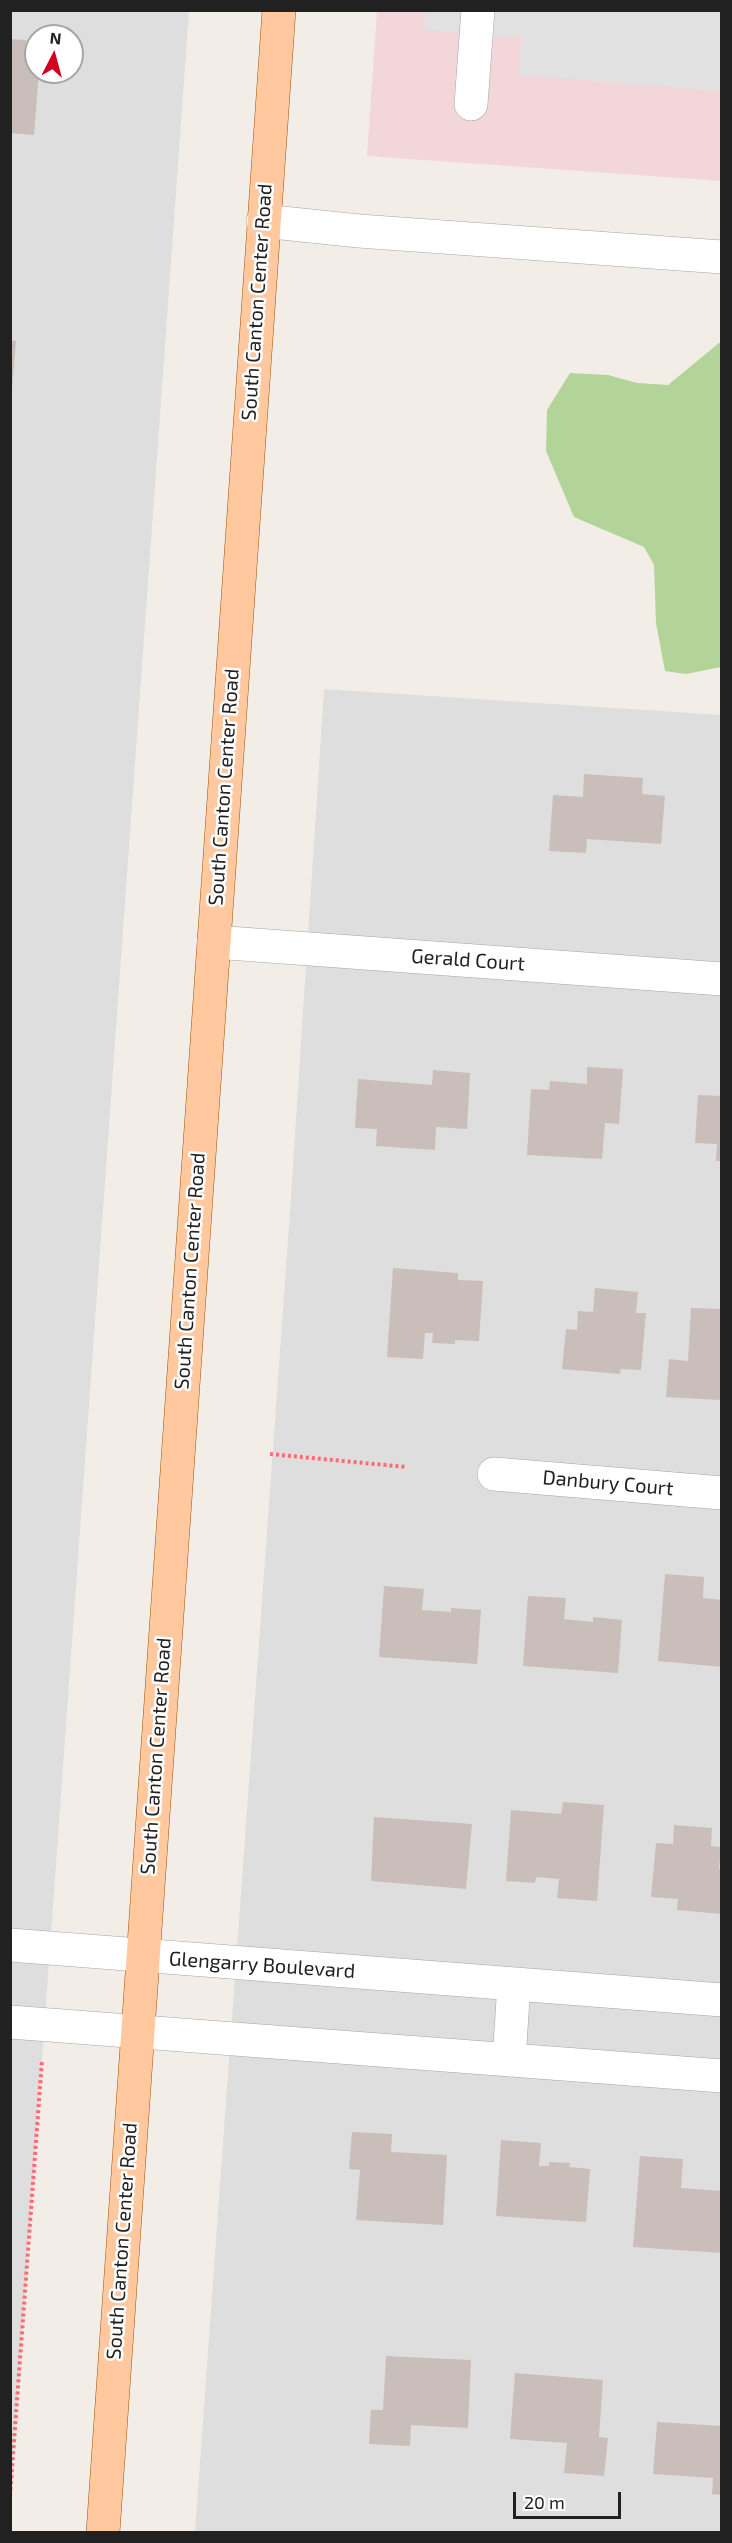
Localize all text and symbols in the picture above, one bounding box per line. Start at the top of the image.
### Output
north arrow [24,24,84,84]
text: N [49,28,62,48]
street label: South Canton Center Road [237,183,277,421]
street label: South Canton Center Road [204,668,244,906]
street label: Gerald Court [410,944,526,976]
street label: South Canton Center Road [170,1152,210,1390]
street label: Danbury Court [541,1465,675,1501]
street label: South Canton Center Road [136,1637,176,1875]
street label: Glengarry Boulevard [168,1947,356,1983]
street label: South Canton Center Road [102,2122,142,2360]
scale bar [516,2480,624,2518]
text: 20 m [524,2491,565,2513]

